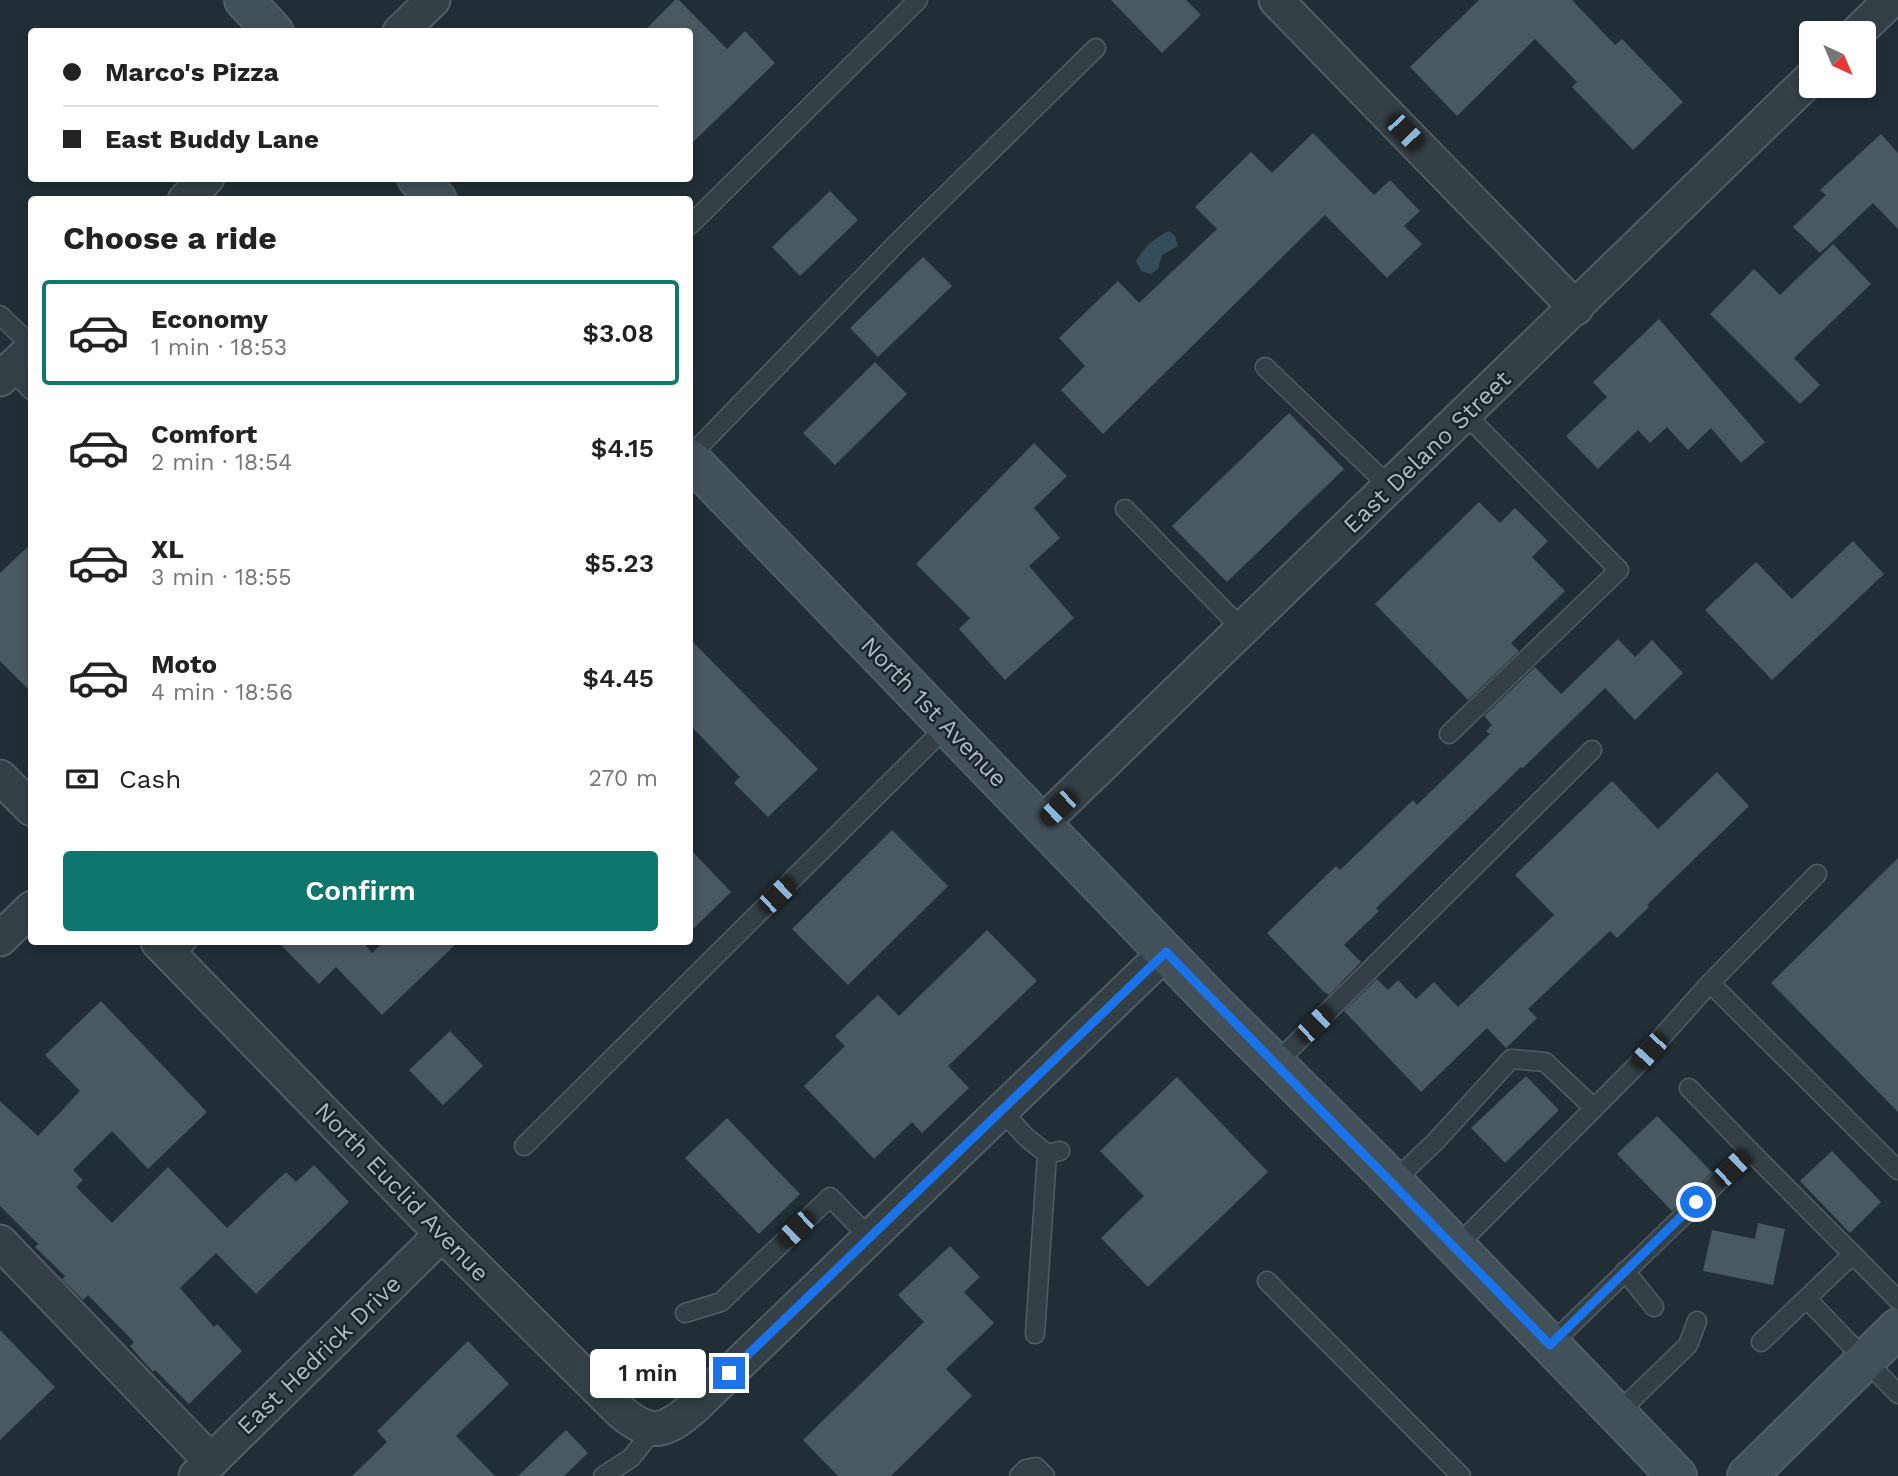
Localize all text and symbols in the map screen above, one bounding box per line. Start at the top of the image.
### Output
north arrow [1799,21,1876,98]
map controls [1799,21,1876,98]
text: Marco's Pizza [105,57,279,87]
car [1383,110,1428,154]
text: East Buddy Lane [105,124,319,154]
text: Choose a ride [63,219,277,257]
icon: car [67,301,130,364]
text: Economy [151,304,268,334]
text: $3.08 [583,318,654,348]
text: 1 min · 18:53 [151,334,287,361]
street label: East Delano Street [1338,365,1516,539]
icon: car [67,416,130,479]
text: Comfort [151,419,257,449]
text: $4.15 [591,433,654,463]
text: 2 min · 18:54 [151,449,292,476]
icon: car [67,531,130,594]
text: XL [151,534,184,564]
text: $5.23 [584,548,654,578]
text: 3 min · 18:55 [151,564,292,591]
street label: North 1st Avenue [855,631,1013,793]
icon: car [67,646,130,709]
text: Moto [151,649,217,679]
text: $4.45 [583,663,654,693]
text: 4 min · 18:56 [151,679,293,706]
icon: cash [63,760,101,798]
text: Cash [119,764,181,794]
text: 270 m [589,765,658,792]
car [1036,786,1081,830]
button: Confirm [63,851,658,931]
car [755,873,800,917]
car [1293,1002,1338,1046]
car [1628,1028,1671,1074]
street label: North Euclid Avenue [309,1097,495,1287]
car [1710,1146,1755,1190]
route start [1680,1186,1712,1218]
car [774,1207,819,1251]
street label: East Hedrick Drive [231,1270,407,1440]
callout: 1 min [589,1348,704,1398]
route end [713,1357,745,1389]
text: 1 min [618,1360,678,1387]

